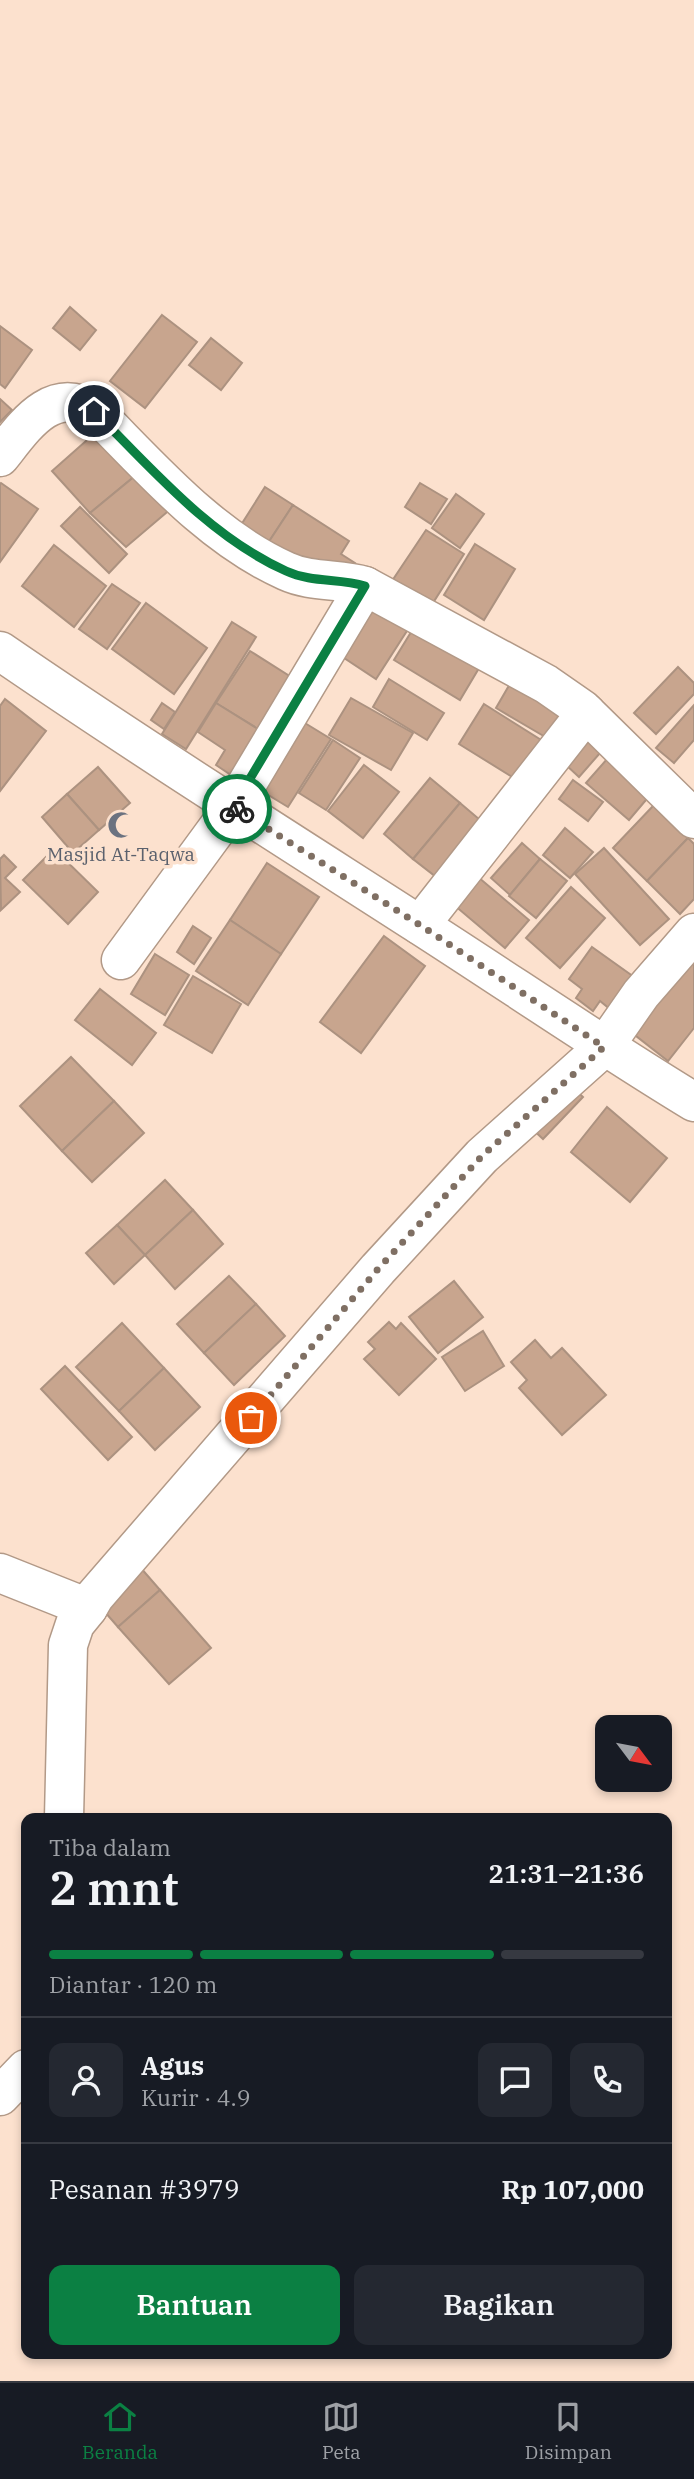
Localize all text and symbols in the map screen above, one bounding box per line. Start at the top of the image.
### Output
pin [64,381,124,441]
icon: home [75,392,113,430]
courier [202,774,272,844]
icon: bike [218,790,256,828]
mosque icon: Masjid At-Taqwa [106,810,136,840]
place label: Masjid At-Taqwa [47,842,195,866]
pin [221,1388,281,1448]
icon: bag [232,1399,270,1437]
north arrow [595,1715,672,1792]
map controls [595,1715,672,1792]
text: Tiba dalam [49,1832,171,1862]
text: 21:31–21:36 [488,1856,644,1890]
text: 2 mnt [49,1858,179,1918]
text: Diantar · 120 m [49,1969,217,1999]
button: person [49,2043,123,2117]
button: chat [478,2043,552,2117]
button: phone [570,2043,644,2117]
text: Agus [141,2048,204,2082]
text: Kurir · 4.9 [141,2082,250,2112]
text: Pesanan #3979 [49,2172,239,2206]
text: Rp 107,000 [501,2172,644,2206]
button: Bantuan [49,2265,340,2345]
button: Bagikan [354,2265,644,2345]
tab: Beranda [82,2398,158,2464]
tab: Peta [322,2398,361,2464]
tab: Disimpan [525,2398,612,2464]

